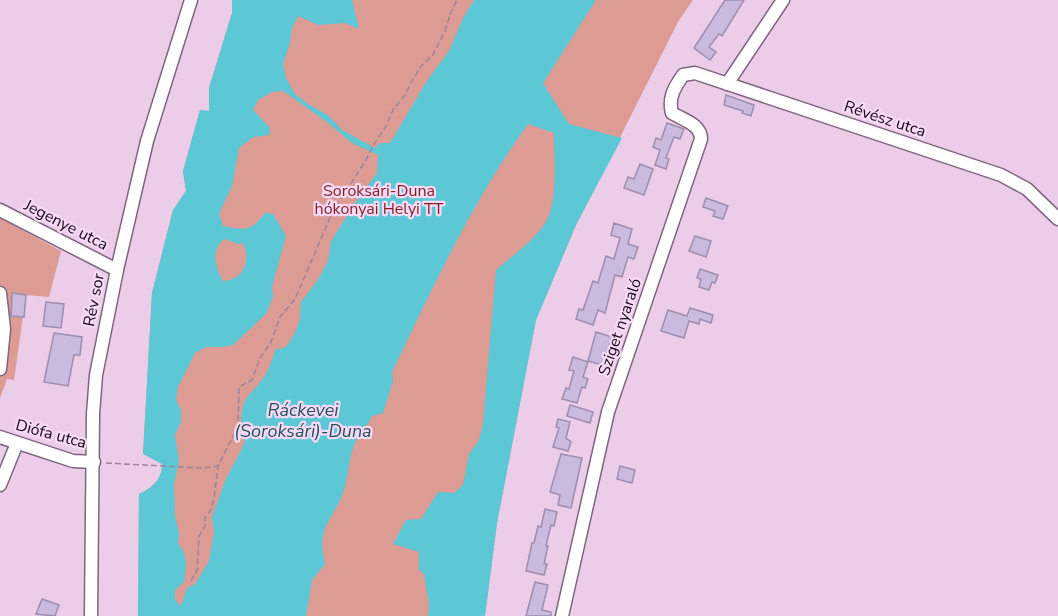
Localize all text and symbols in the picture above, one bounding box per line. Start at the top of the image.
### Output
street label: Révész utca [841,95,929,143]
park label: Soroksári-Duna hókonyai Helyi TT [315,180,444,220]
street label: Jegenye utca [19,194,112,256]
street label: Rév sor [78,271,110,328]
street label: Sziget nyaraló [593,275,647,379]
water label: Ráckevei (Soroksári)-Duna [234,398,372,443]
street label: Diófa utca [13,414,89,454]

